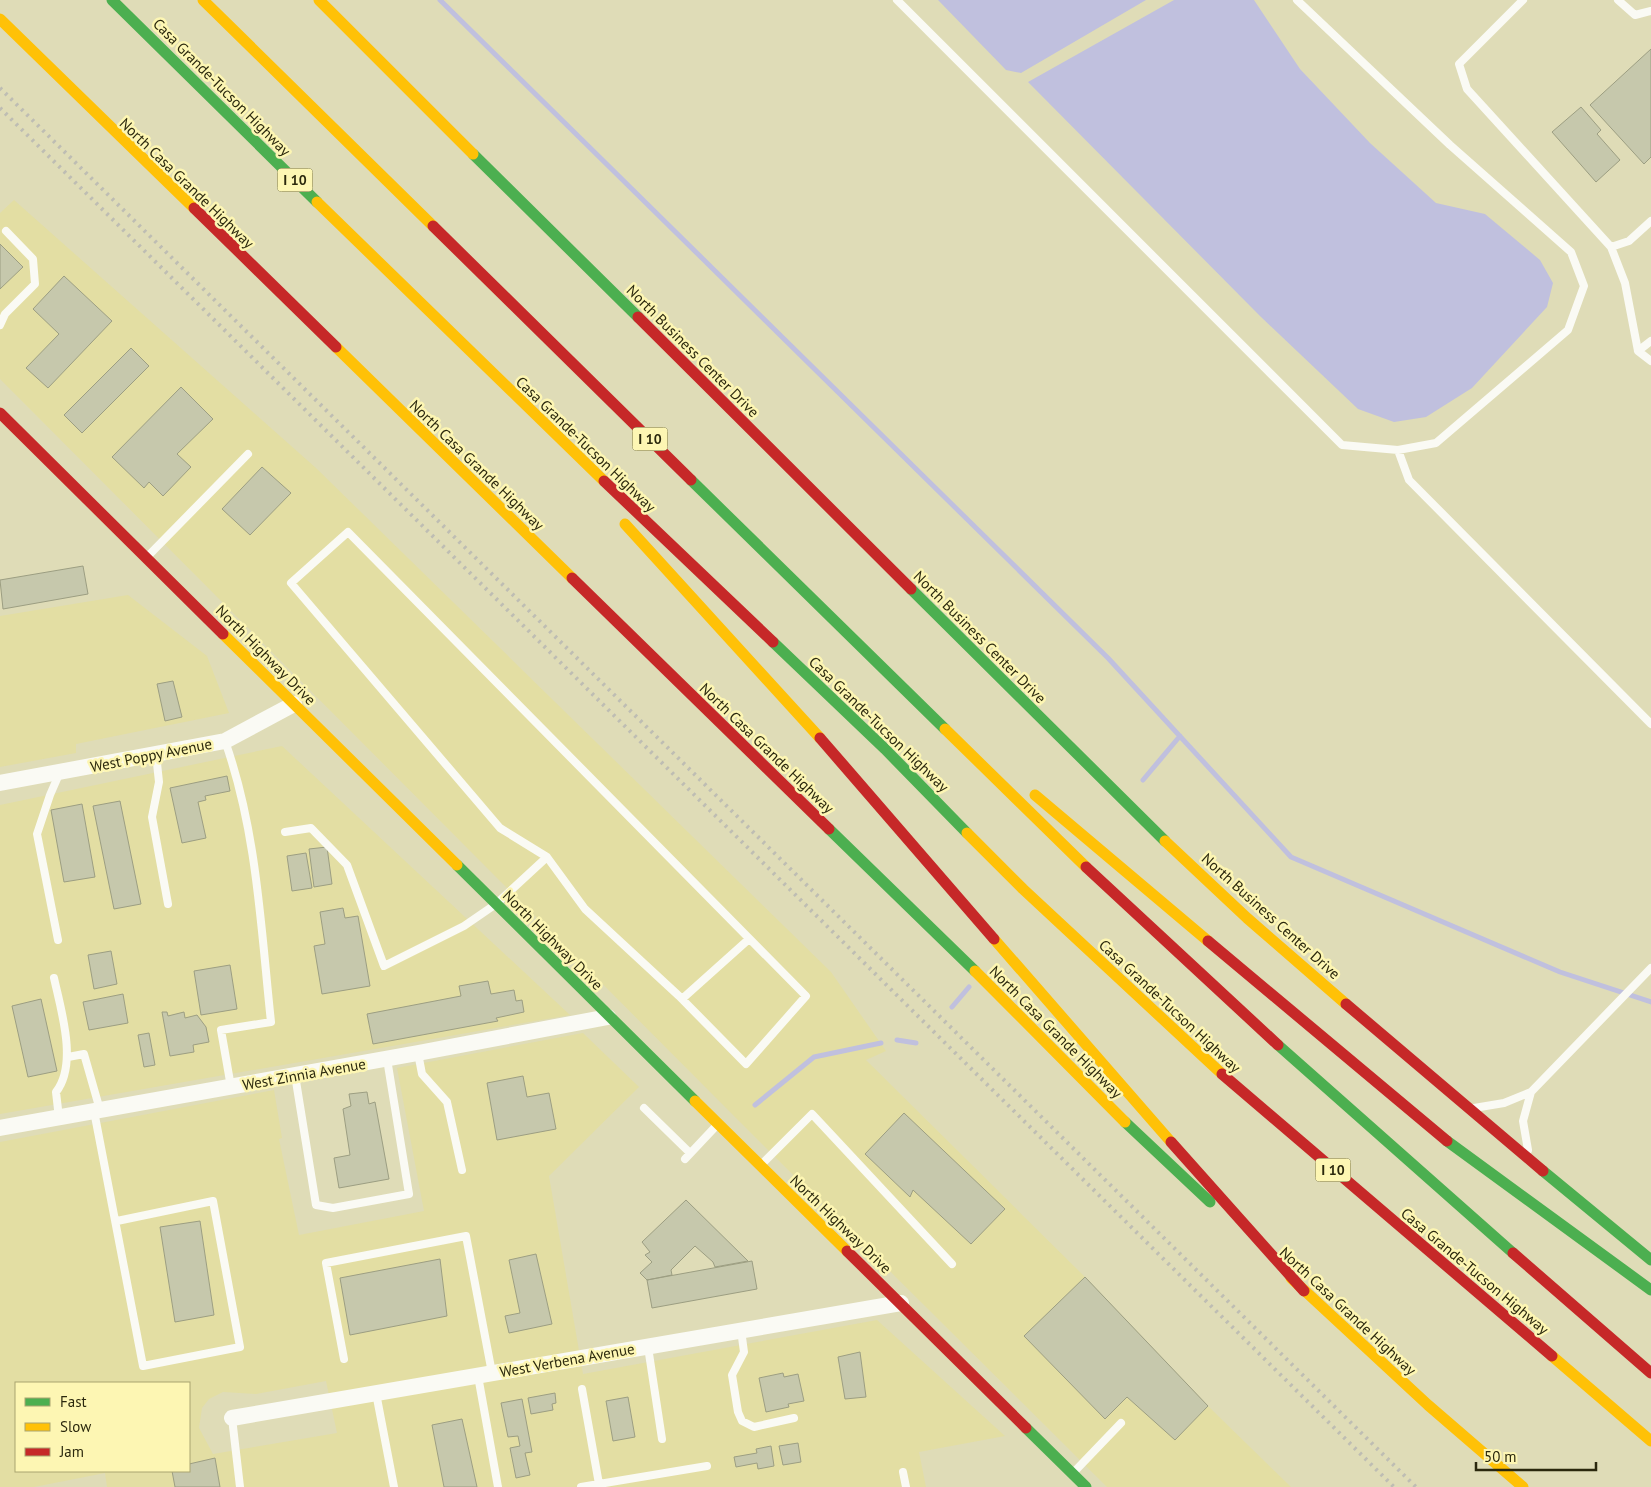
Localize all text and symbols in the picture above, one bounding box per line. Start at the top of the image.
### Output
street label: Casa Grande-Tucson Highway [149,14,295,160]
street label: North Casa Grande Highway [116,114,258,252]
road number: I 10 [278,168,312,192]
street label: North Business Center Drive [623,281,763,421]
street label: Casa Grande-Tucson Highway [512,372,660,516]
street label: North Casa Grande Highway [406,396,548,534]
road number: I 10 [632,428,668,450]
street label: North Business Center Drive [910,567,1050,707]
street label: North Highway Drive [212,601,320,709]
street label: Casa Grande-Tucson Highway [805,652,953,796]
street label: North Casa Grande Highway [696,679,838,817]
street label: West Poppy Avenue [89,734,213,776]
street label: North Business Center Drive [1198,849,1344,983]
street label: North Highway Drive [499,886,607,994]
street label: Casa Grande-Tucson Highway [1095,935,1245,1077]
street label: North Casa Grande Highway [986,962,1126,1102]
street label: West Zinnia Avenue [241,1054,367,1094]
road number: I 10 [1316,1158,1350,1182]
street label: North Highway Drive [786,1171,896,1277]
street label: Casa Grande-Tucson Highway [1397,1204,1553,1338]
street label: North Casa Grande Highway [1276,1243,1420,1379]
street label: West Verbena Avenue [498,1339,636,1381]
legend [15,1382,190,1472]
text: Fast [60,1392,87,1411]
text: Slow [60,1417,91,1436]
scale bar [1476,1440,1596,1472]
text: Jam [59,1442,84,1461]
text: 50 m [1484,1447,1517,1466]

